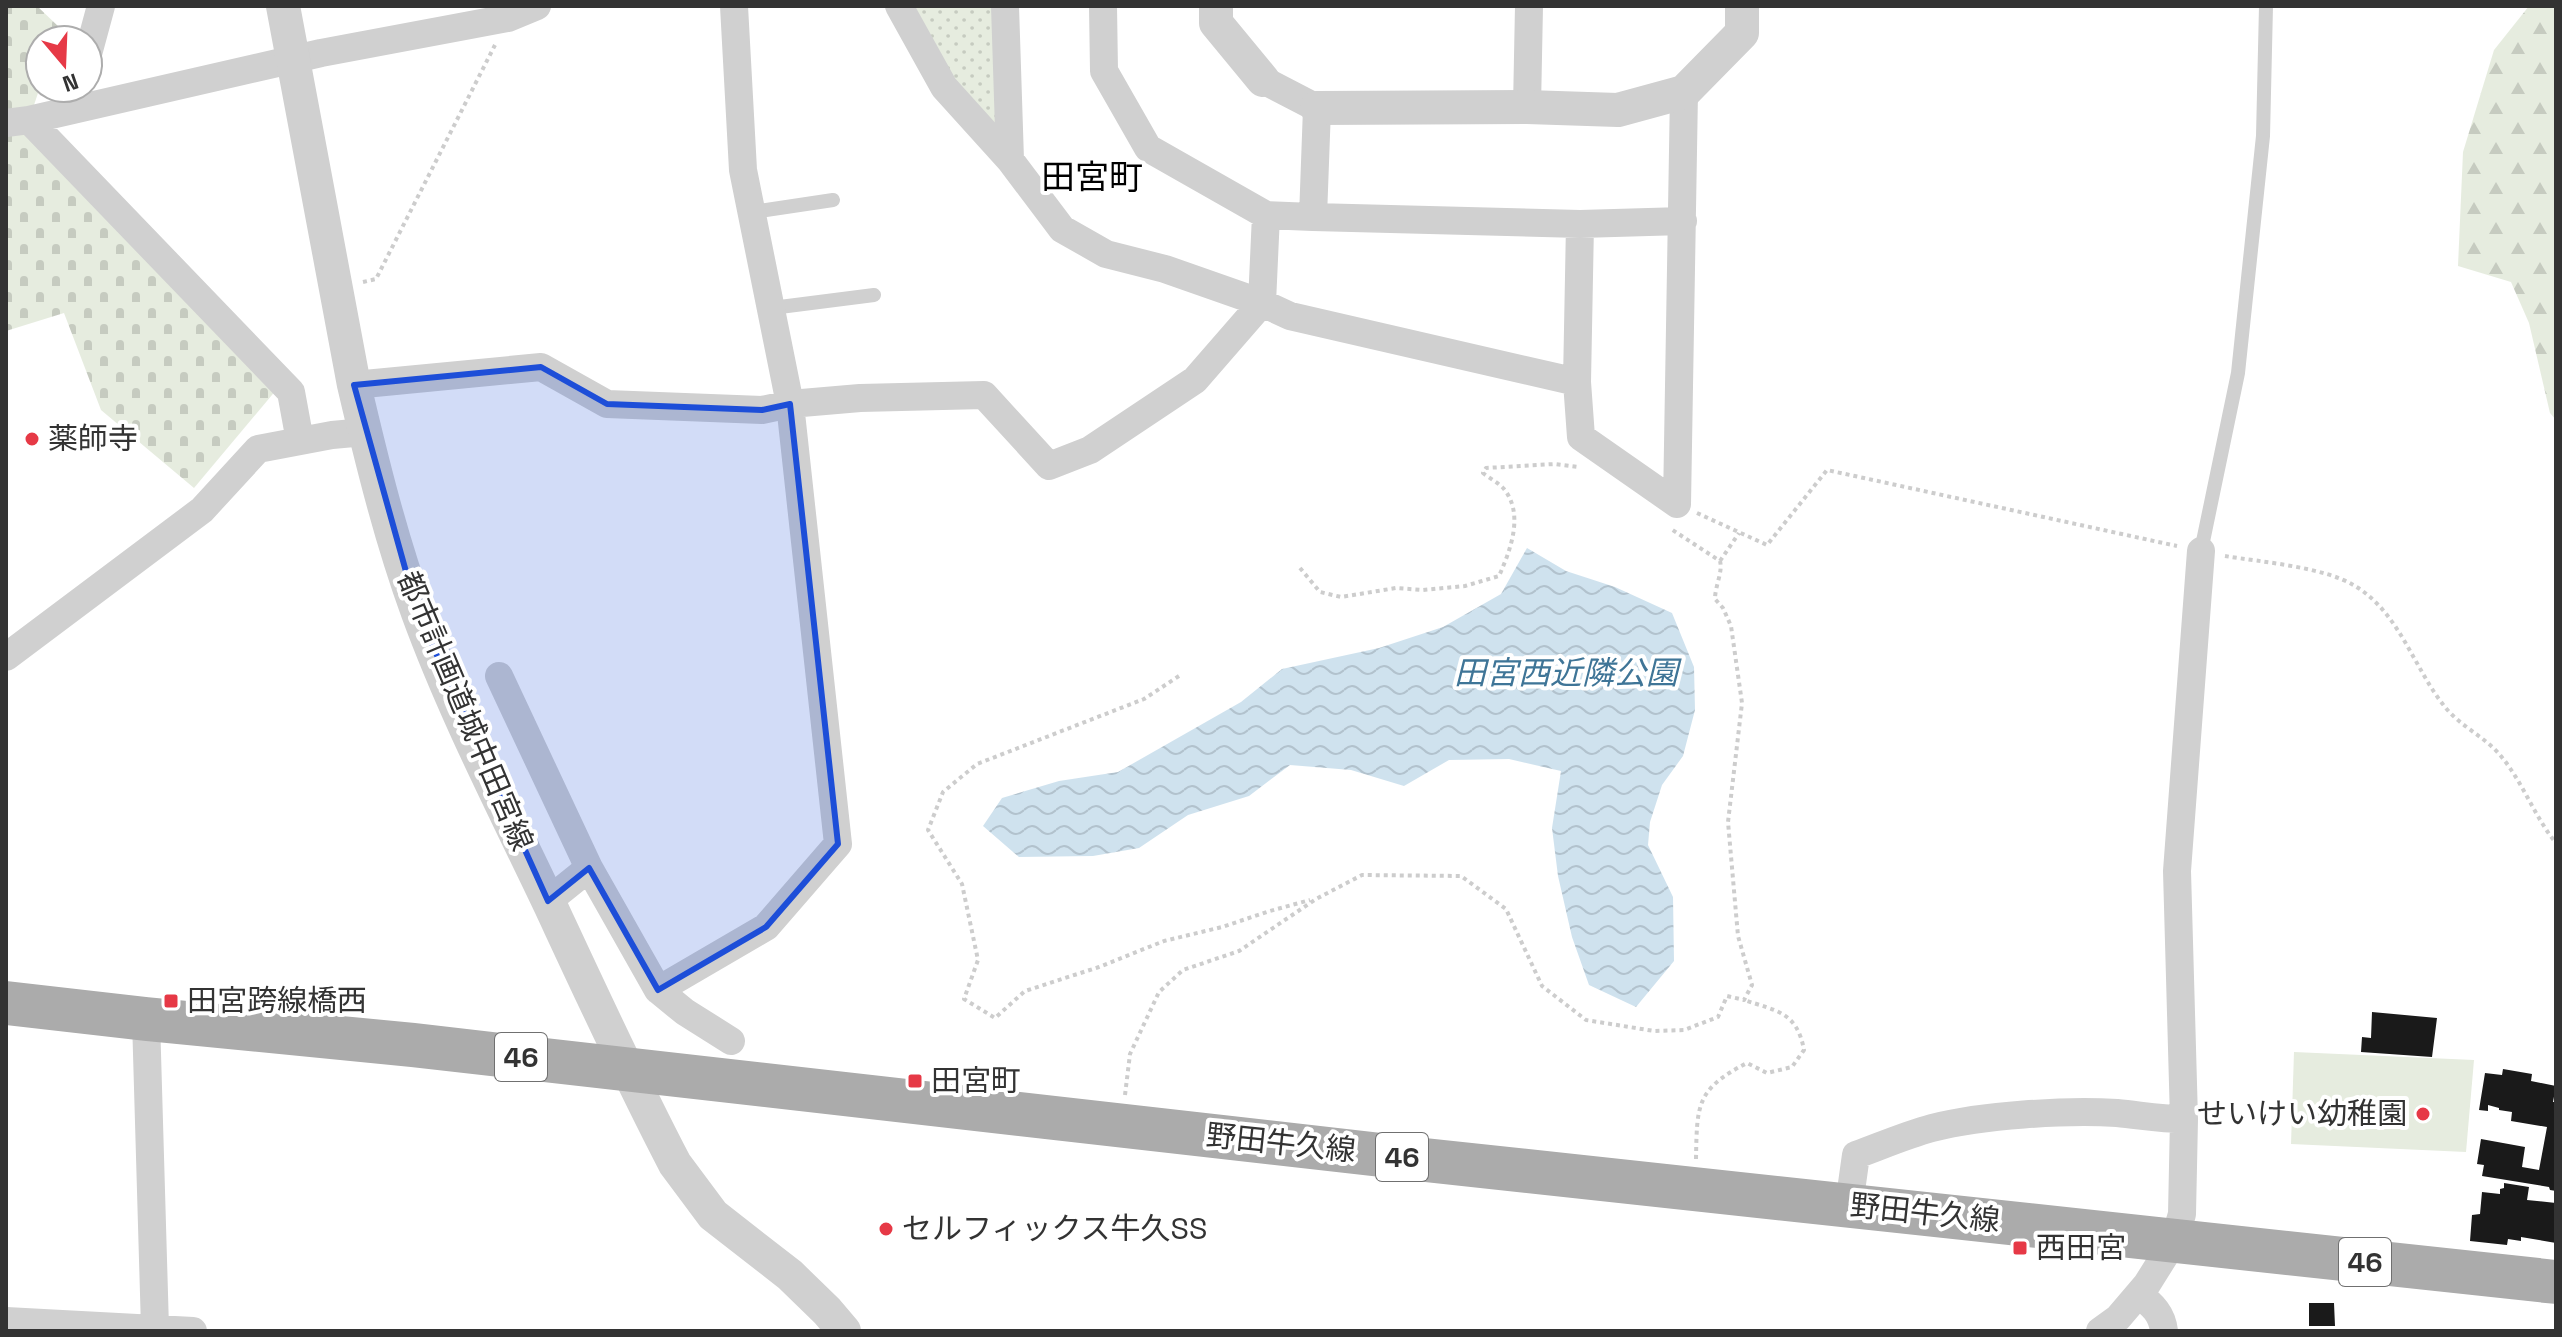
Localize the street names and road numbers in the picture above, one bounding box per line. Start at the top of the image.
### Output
street label: 都市計画道城中田宮線 [389,565,542,856]
road number: 46 [495,1033,547,1081]
street label: 野田牛久線 [1204,1115,1358,1170]
road number: 46 [1376,1133,1428,1181]
street label: 野田牛久線 [1848,1185,2002,1240]
road number: 46 [2339,1238,2391,1286]

